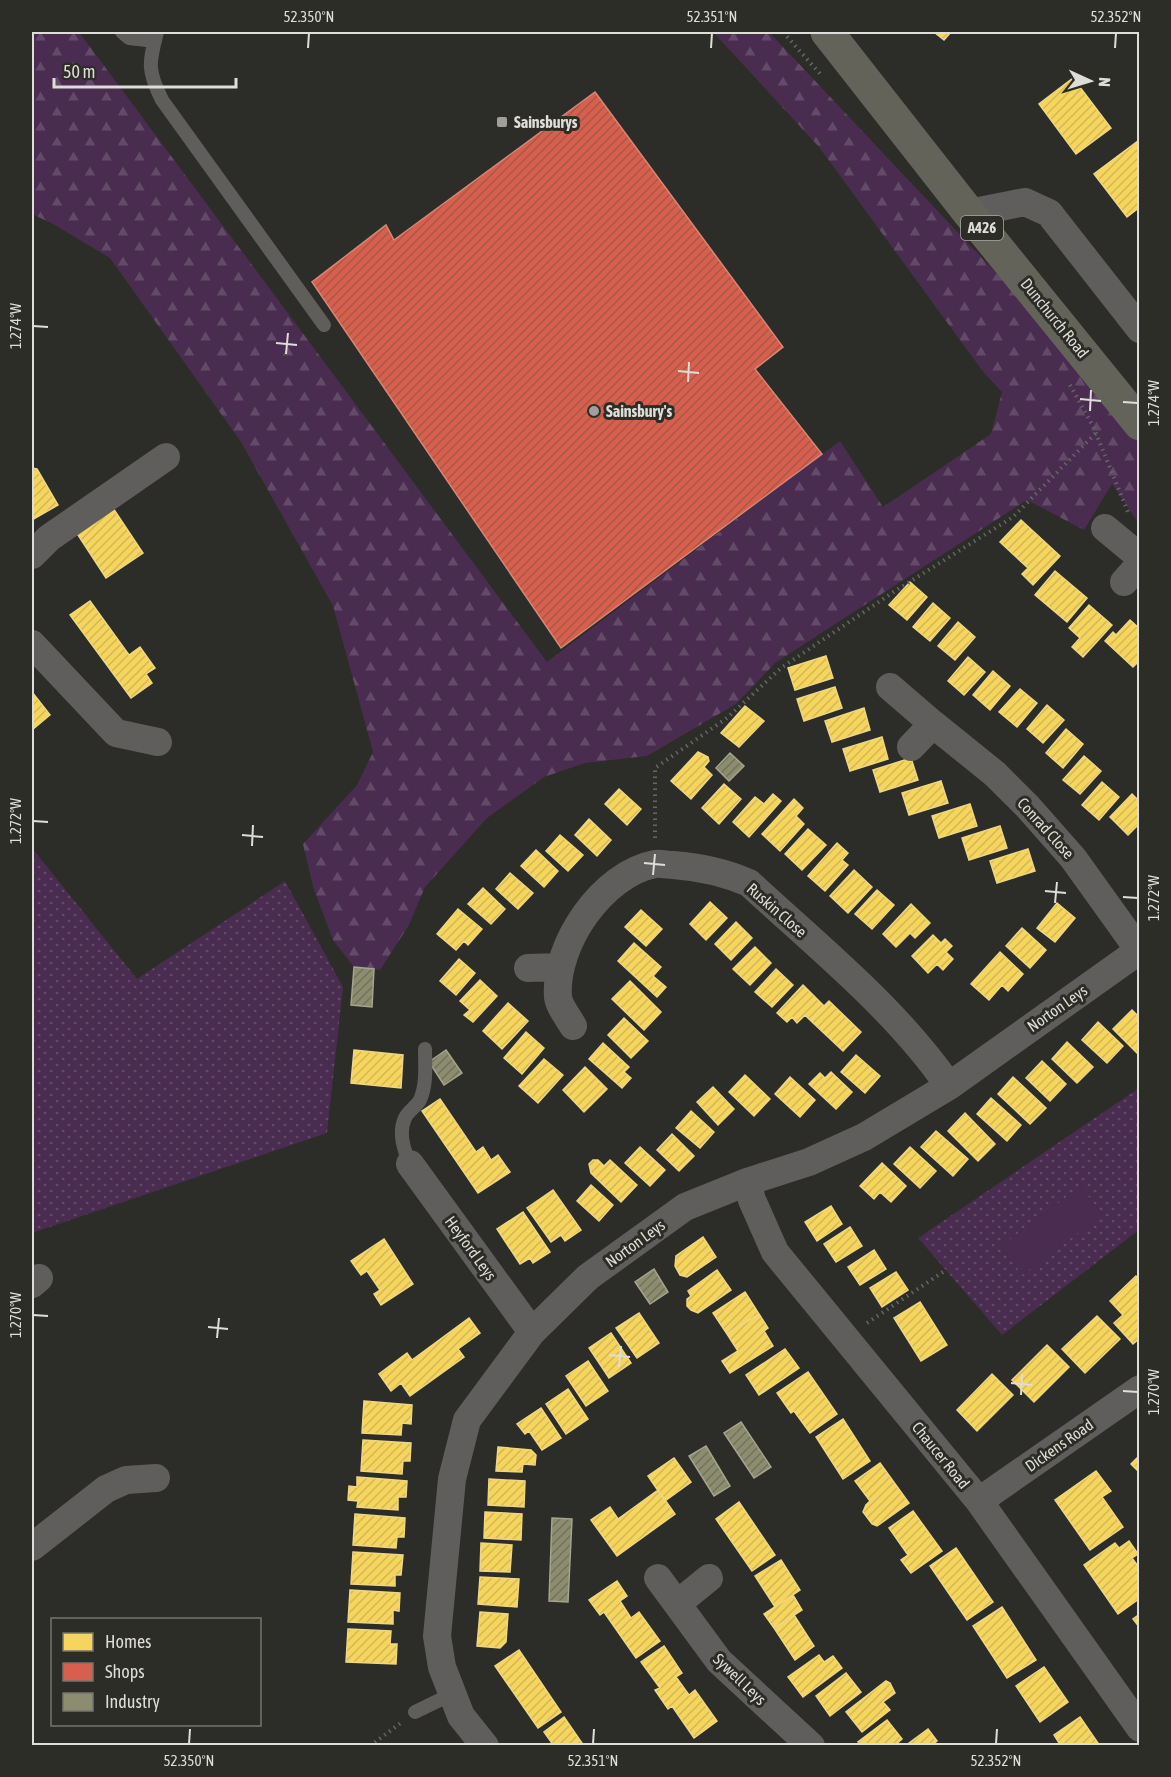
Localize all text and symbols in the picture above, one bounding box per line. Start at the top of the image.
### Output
text: 52.350°N [284,8,334,25]
text: 52.351°N [687,8,737,25]
text: 52.352°N [1091,8,1141,25]
scale bar [54,51,236,89]
north arrow [1060,51,1120,111]
text: 50 m [63,61,95,82]
text: N [1096,77,1114,87]
place label: Sainsburys [514,113,578,131]
marker: Sainsburys [495,115,509,129]
road number: A426 [961,216,1003,240]
street label: Dunchurch Road [1017,275,1093,361]
text: 1.274°W [7,303,24,349]
text: 1.274°W [1145,380,1162,426]
place label: Sainsbury's [606,402,672,420]
marker: Sainsbury's [587,404,601,418]
street label: Conrad Close [1014,794,1078,862]
text: 1.272°W [7,798,24,844]
text: 1.272°W [1145,875,1162,921]
street label: Ruskin Close [743,879,811,941]
street label: Norton Leys [1024,981,1091,1036]
street label: Heyford Leys [441,1212,501,1284]
street label: Norton Leys [602,1215,669,1271]
text: 1.270°W [7,1292,24,1338]
text: 1.270°W [1145,1369,1162,1415]
street label: Dickens Road [1022,1415,1096,1475]
street label: Chaucer Road [909,1418,973,1492]
legend [51,1618,261,1726]
text: Homes [105,1631,151,1652]
street label: Sywell Leys [709,1650,770,1709]
text: Shops [105,1661,145,1682]
text: Industry [105,1691,160,1712]
text: 52.350°N [164,1752,214,1769]
text: 52.351°N [568,1752,618,1769]
text: 52.352°N [971,1752,1021,1769]

